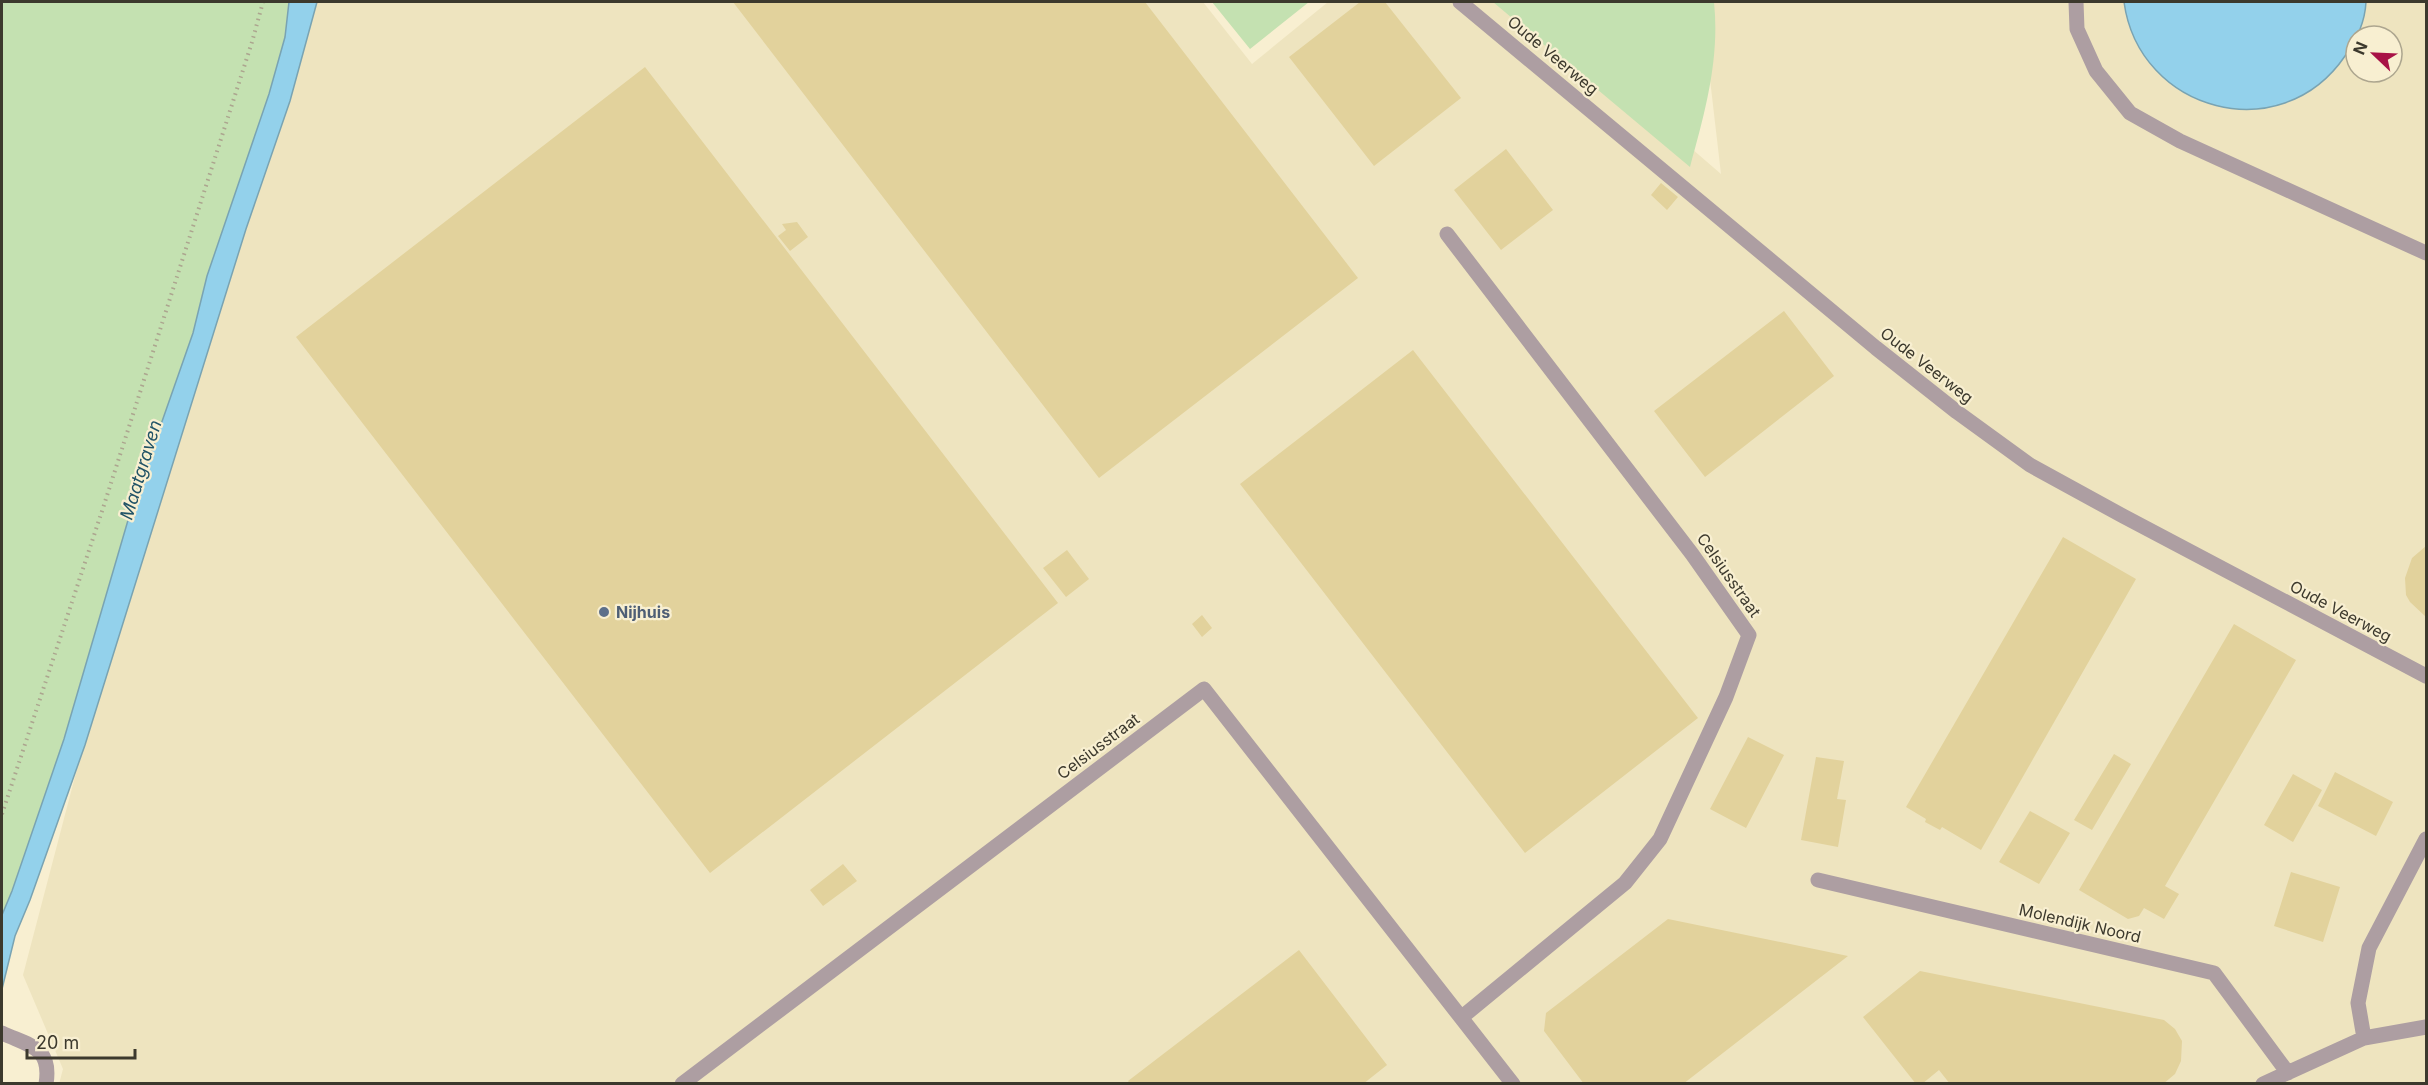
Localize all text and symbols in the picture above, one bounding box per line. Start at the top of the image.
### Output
street label: Oude Veerweg [1504,11,1602,99]
north arrow [2344,24,2404,84]
text: N [2349,39,2372,58]
street label: Oude Veerweg [1877,323,1977,407]
water label: Maatgraven [115,417,166,522]
street label: Celsiusstraat [1693,529,1765,621]
street label: Oude Veerweg [2287,576,2395,646]
place label: Nijhuis [616,602,670,622]
marker: Nijhuis [597,605,611,619]
street label: Celsiusstraat [1053,709,1143,783]
street label: Molendijk Noord [2017,899,2143,947]
scale bar [27,1022,135,1060]
text: 20 m [36,1032,79,1053]

